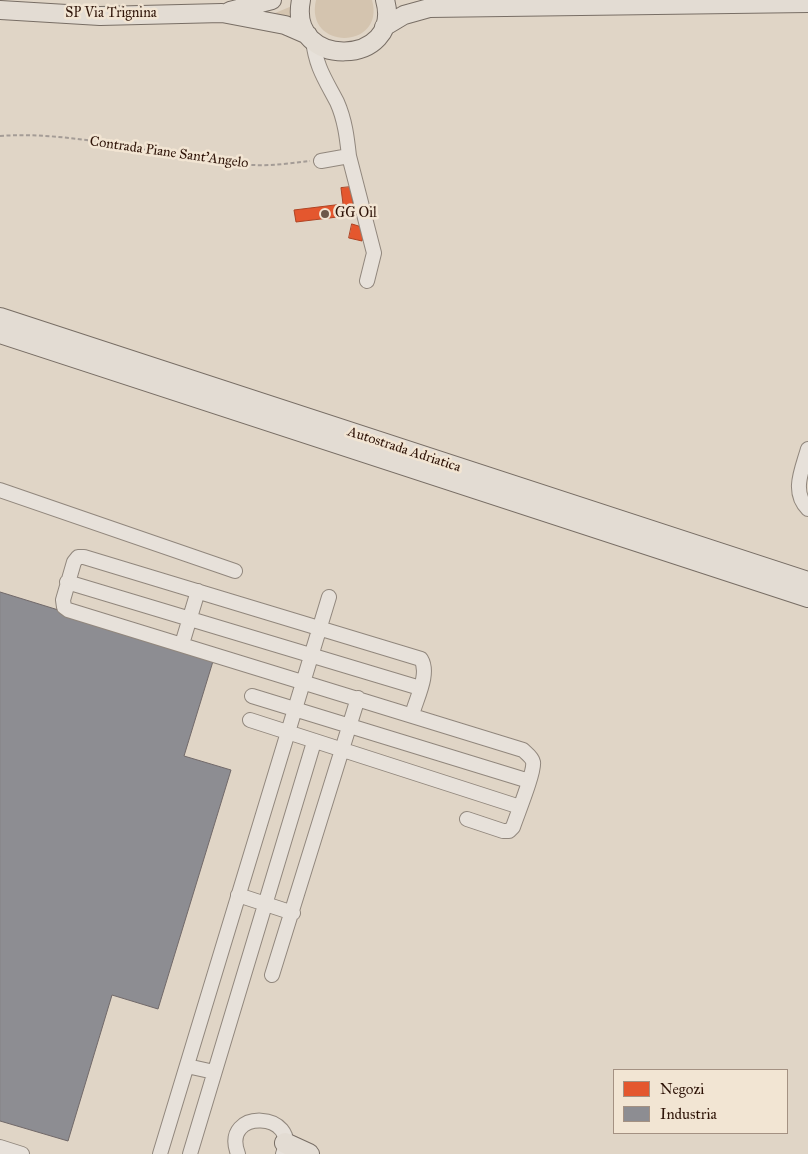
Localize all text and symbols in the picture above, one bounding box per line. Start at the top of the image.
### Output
street label: SP Via Trignina [65,6,157,22]
street label: Contrada Piane Sant'Angelo [89,134,249,172]
place label: GG Oil [335,206,377,222]
marker: GG Oil [319,208,331,220]
street label: Autostrada Adriatica [345,424,463,476]
legend [613,1069,788,1134]
text: Negozi [660,1080,704,1098]
text: Industria [660,1105,717,1123]

